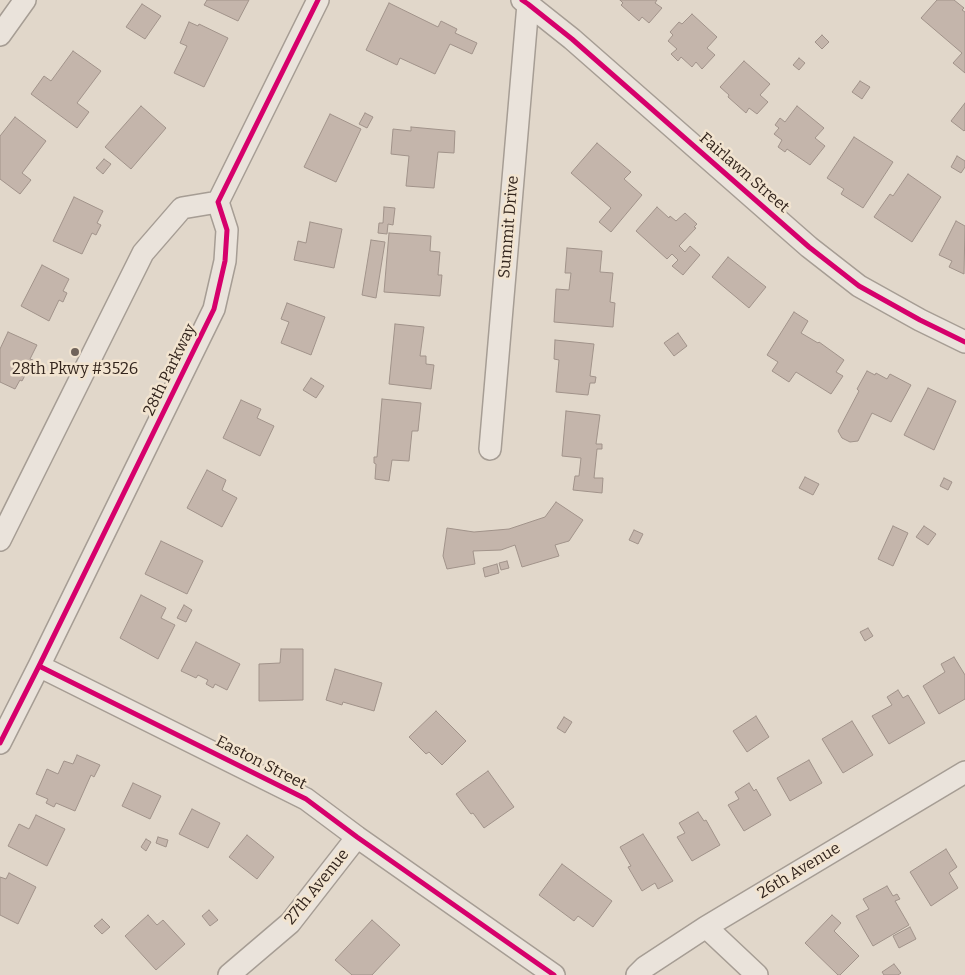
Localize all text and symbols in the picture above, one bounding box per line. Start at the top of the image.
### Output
street label: Fairlawn Street [695,129,793,217]
street label: Summit Drive [495,175,523,279]
street label: 28th Parkway [140,321,200,419]
marker: 28th Pkwy #3526 [69,346,81,358]
place label: 28th Pkwy #3526 [12,360,138,380]
street label: Easton Street [212,732,310,794]
street label: 26th Avenue [754,839,844,903]
street label: 27th Avenue [281,845,353,929]

